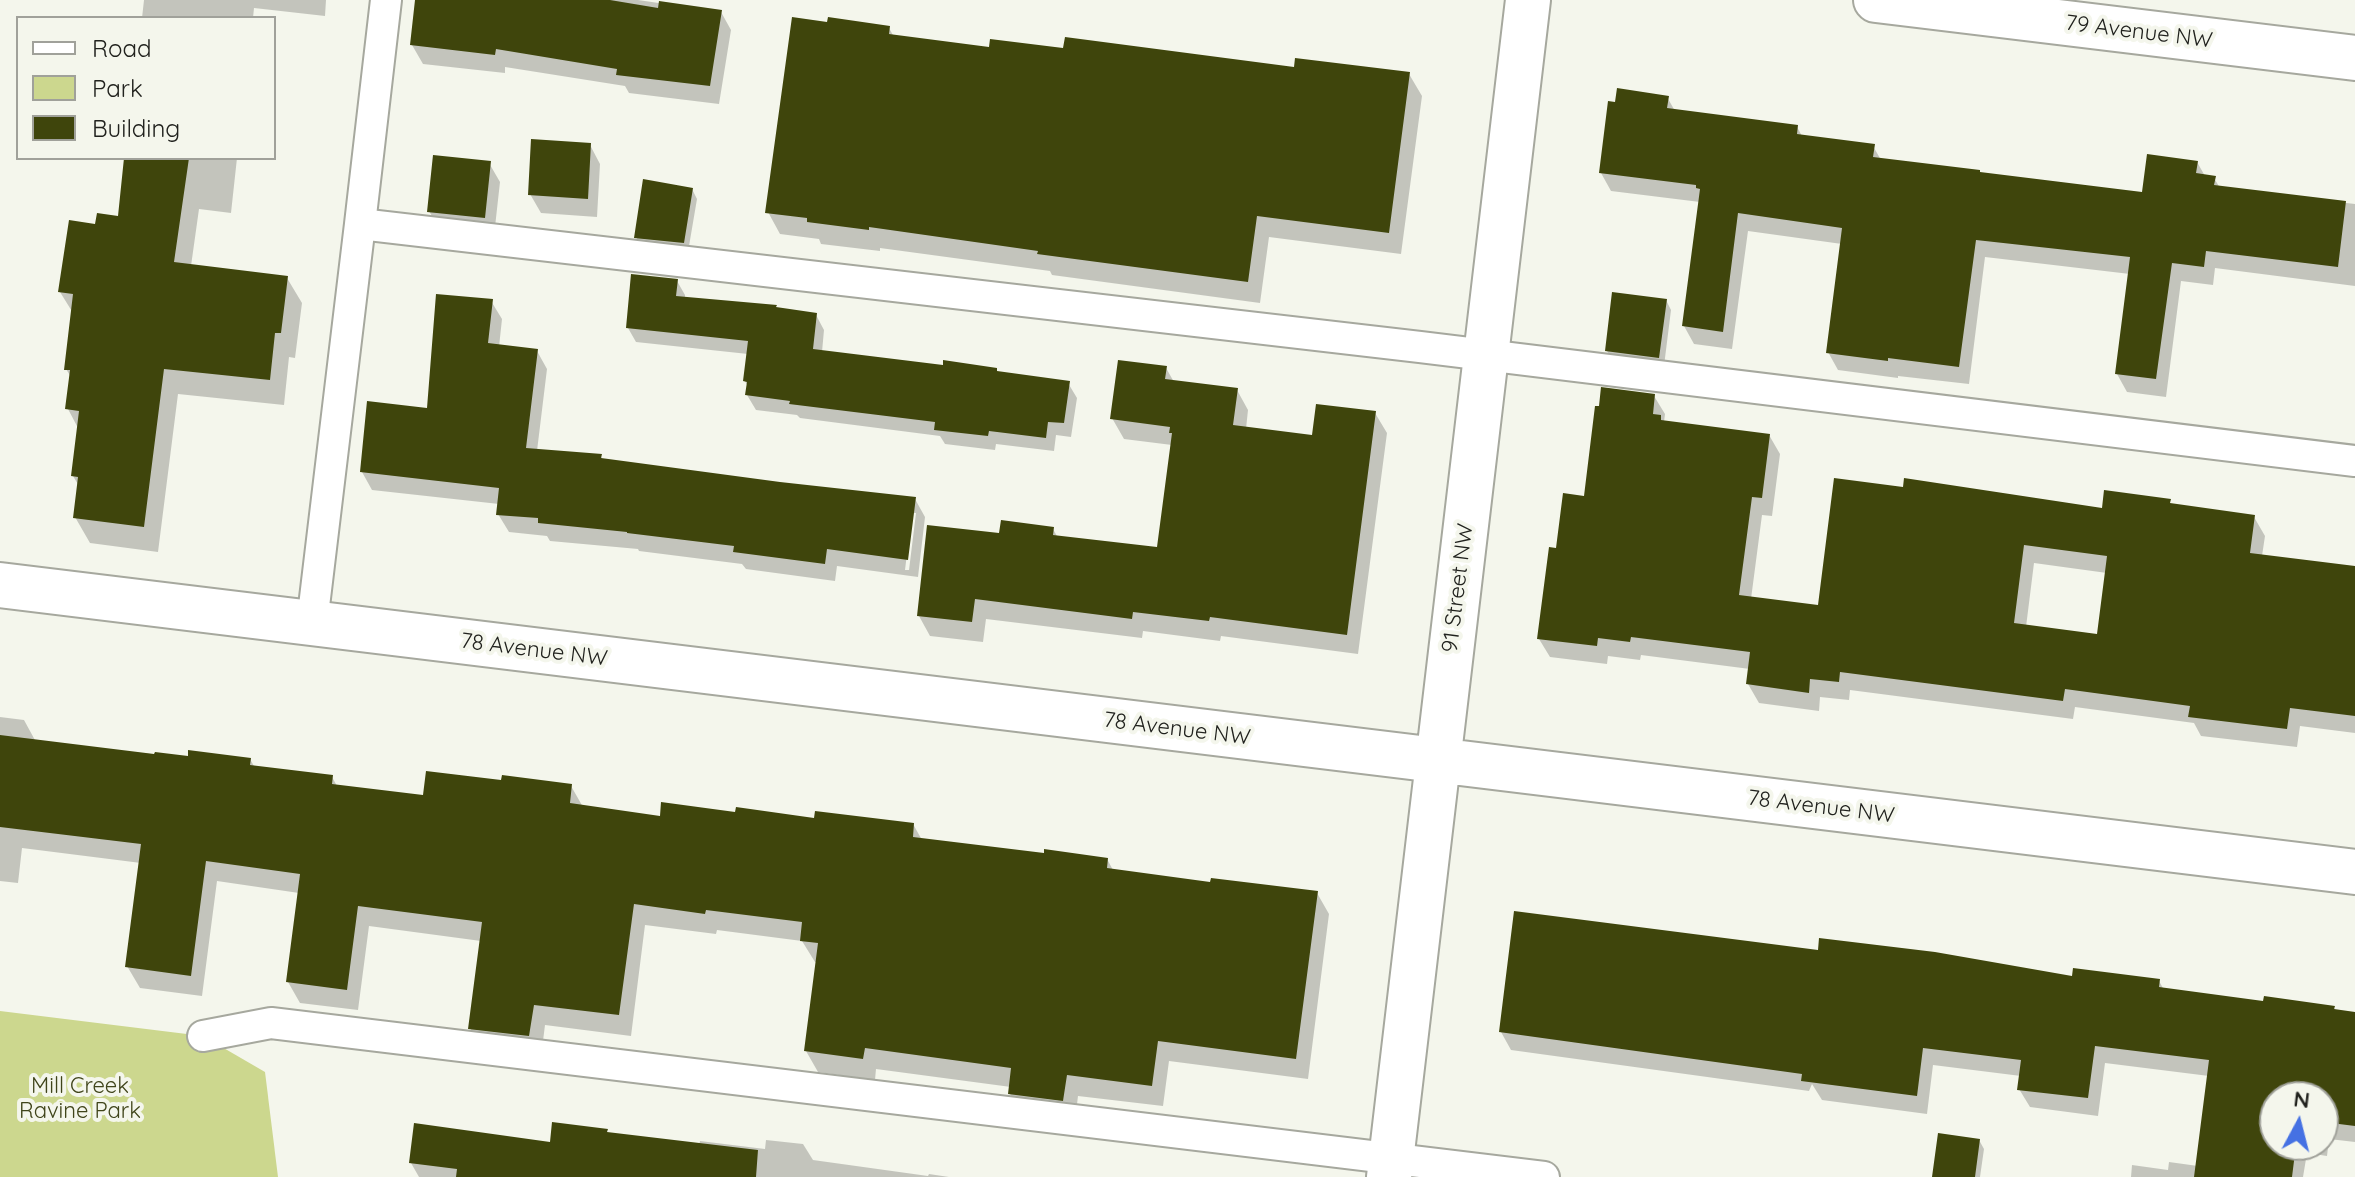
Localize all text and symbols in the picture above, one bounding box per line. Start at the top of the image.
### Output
street label: 79 Avenue NW [2064,10,2214,54]
legend [16,16,276,160]
text: Road [92,33,152,63]
text: Park [92,73,143,103]
text: Building [92,113,180,143]
street label: 91 Street NW [1437,522,1479,654]
street label: 78 Avenue NW [459,628,609,672]
street label: 78 Avenue NW [1102,707,1252,751]
street label: 78 Avenue NW [1746,785,1896,829]
park label: Mill Creek Ravine Park [19,1073,141,1124]
north arrow [2259,1081,2339,1161]
text: N [2292,1084,2311,1114]

